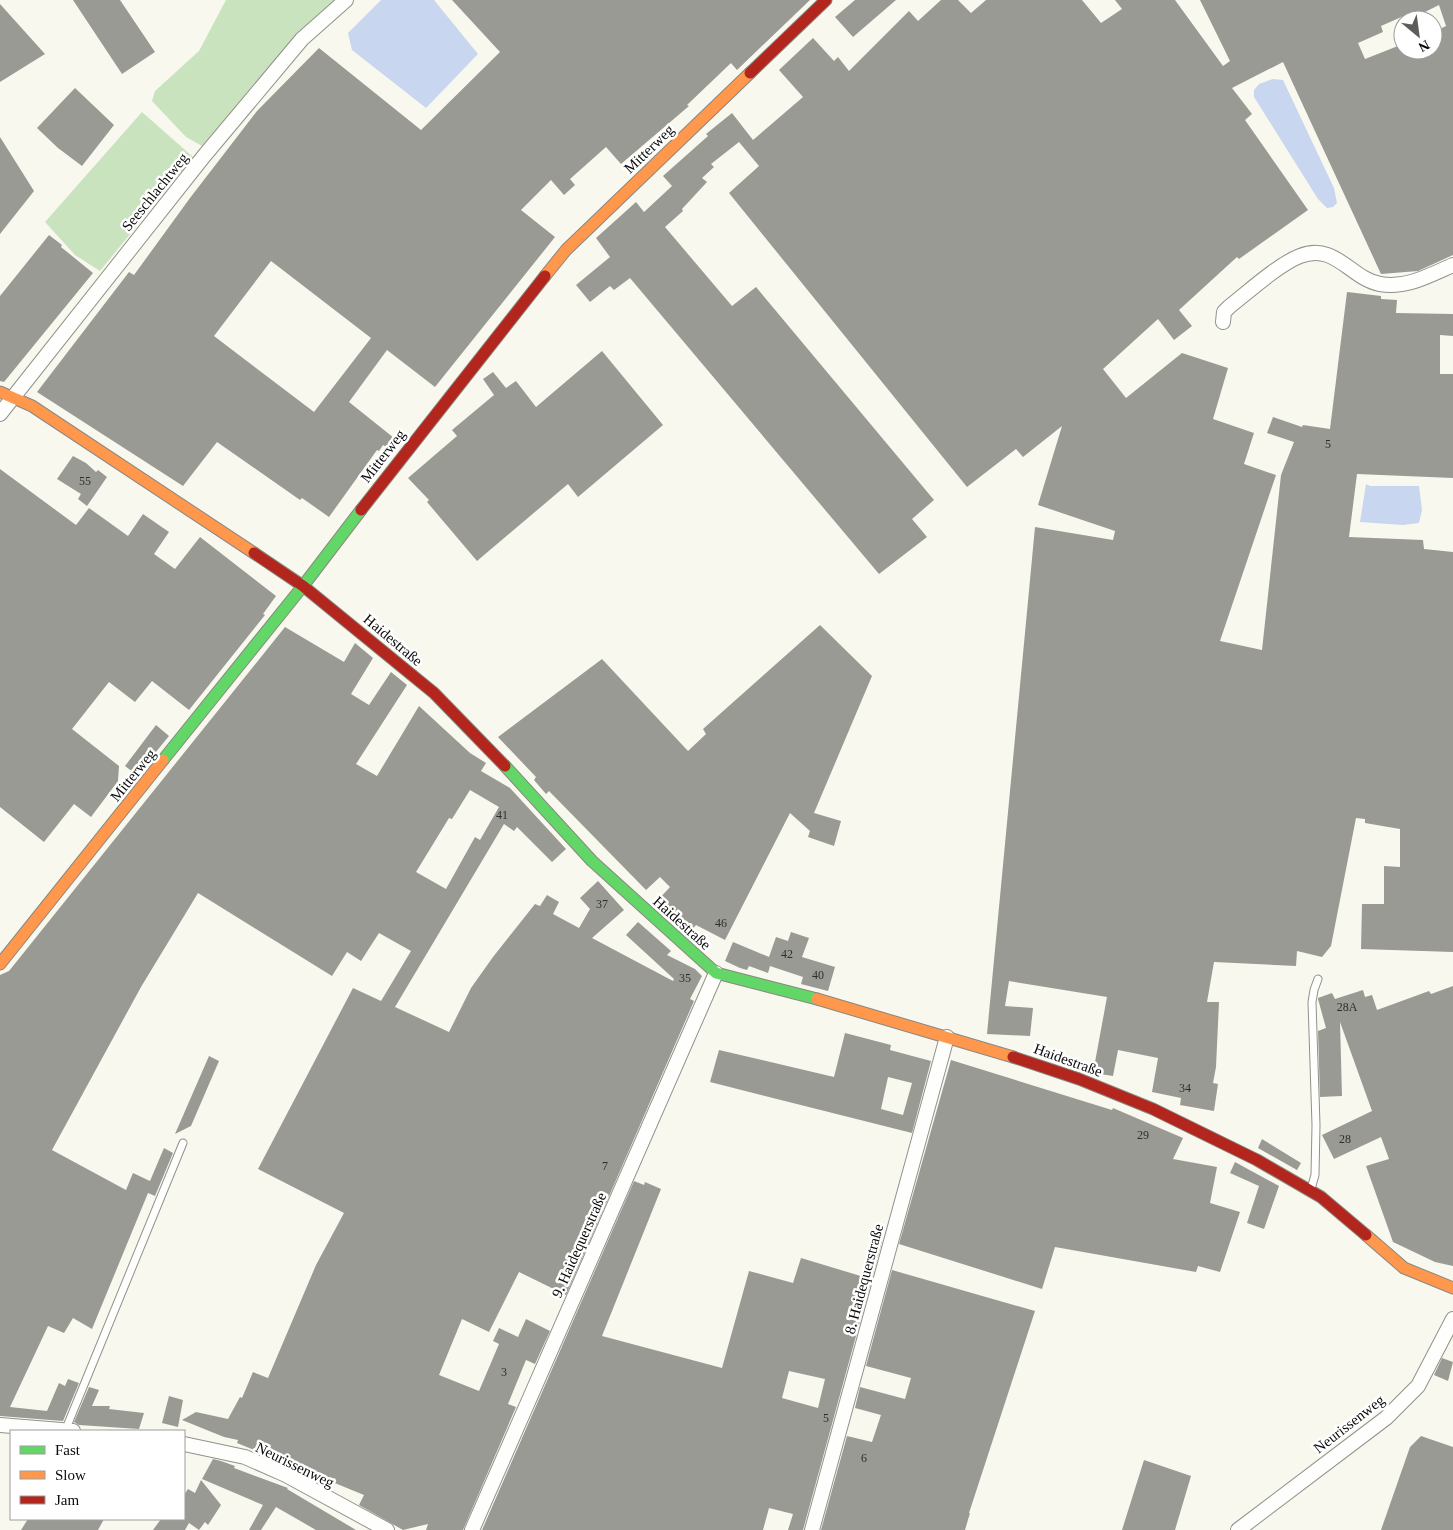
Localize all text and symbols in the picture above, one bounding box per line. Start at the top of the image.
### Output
north arrow [1393,10,1443,60]
text: N [1416,37,1432,55]
street label: Mitterweg [621,121,677,176]
street label: Seeschlachtweg [119,149,192,234]
street label: Mitterweg [357,426,409,486]
house number: 5 [1325,437,1331,451]
house number: 55 [79,474,91,488]
street label: Haidestraße [360,611,426,669]
street label: Mitterweg [107,745,159,804]
house number: 41 [496,808,508,822]
street label: Haidestraße [650,893,714,953]
house number: 37 [596,897,608,911]
house number: 46 [715,916,727,930]
house number: 42 [781,947,793,961]
house number: 40 [812,968,824,982]
house number: 35 [679,971,691,985]
house number: 28A [1337,1000,1358,1014]
street label: Haidestraße [1032,1040,1105,1080]
house number: 34 [1179,1081,1191,1095]
house number: 29 [1137,1128,1149,1142]
house number: 28 [1339,1132,1351,1146]
house number: 7 [602,1159,608,1173]
street label: 9. Haidequerstraße [549,1190,609,1300]
street label: 8. Haidequerstraße [842,1222,886,1336]
house number: 3 [501,1365,507,1379]
street label: Neurissenweg [1311,1391,1388,1456]
house number: 5 [823,1411,829,1425]
legend [10,1430,185,1520]
street label: Neurissenweg [253,1439,337,1491]
text: Fast [55,1442,81,1458]
house number: 6 [861,1451,867,1465]
text: Slow [55,1467,86,1483]
text: Jam [55,1492,79,1508]

